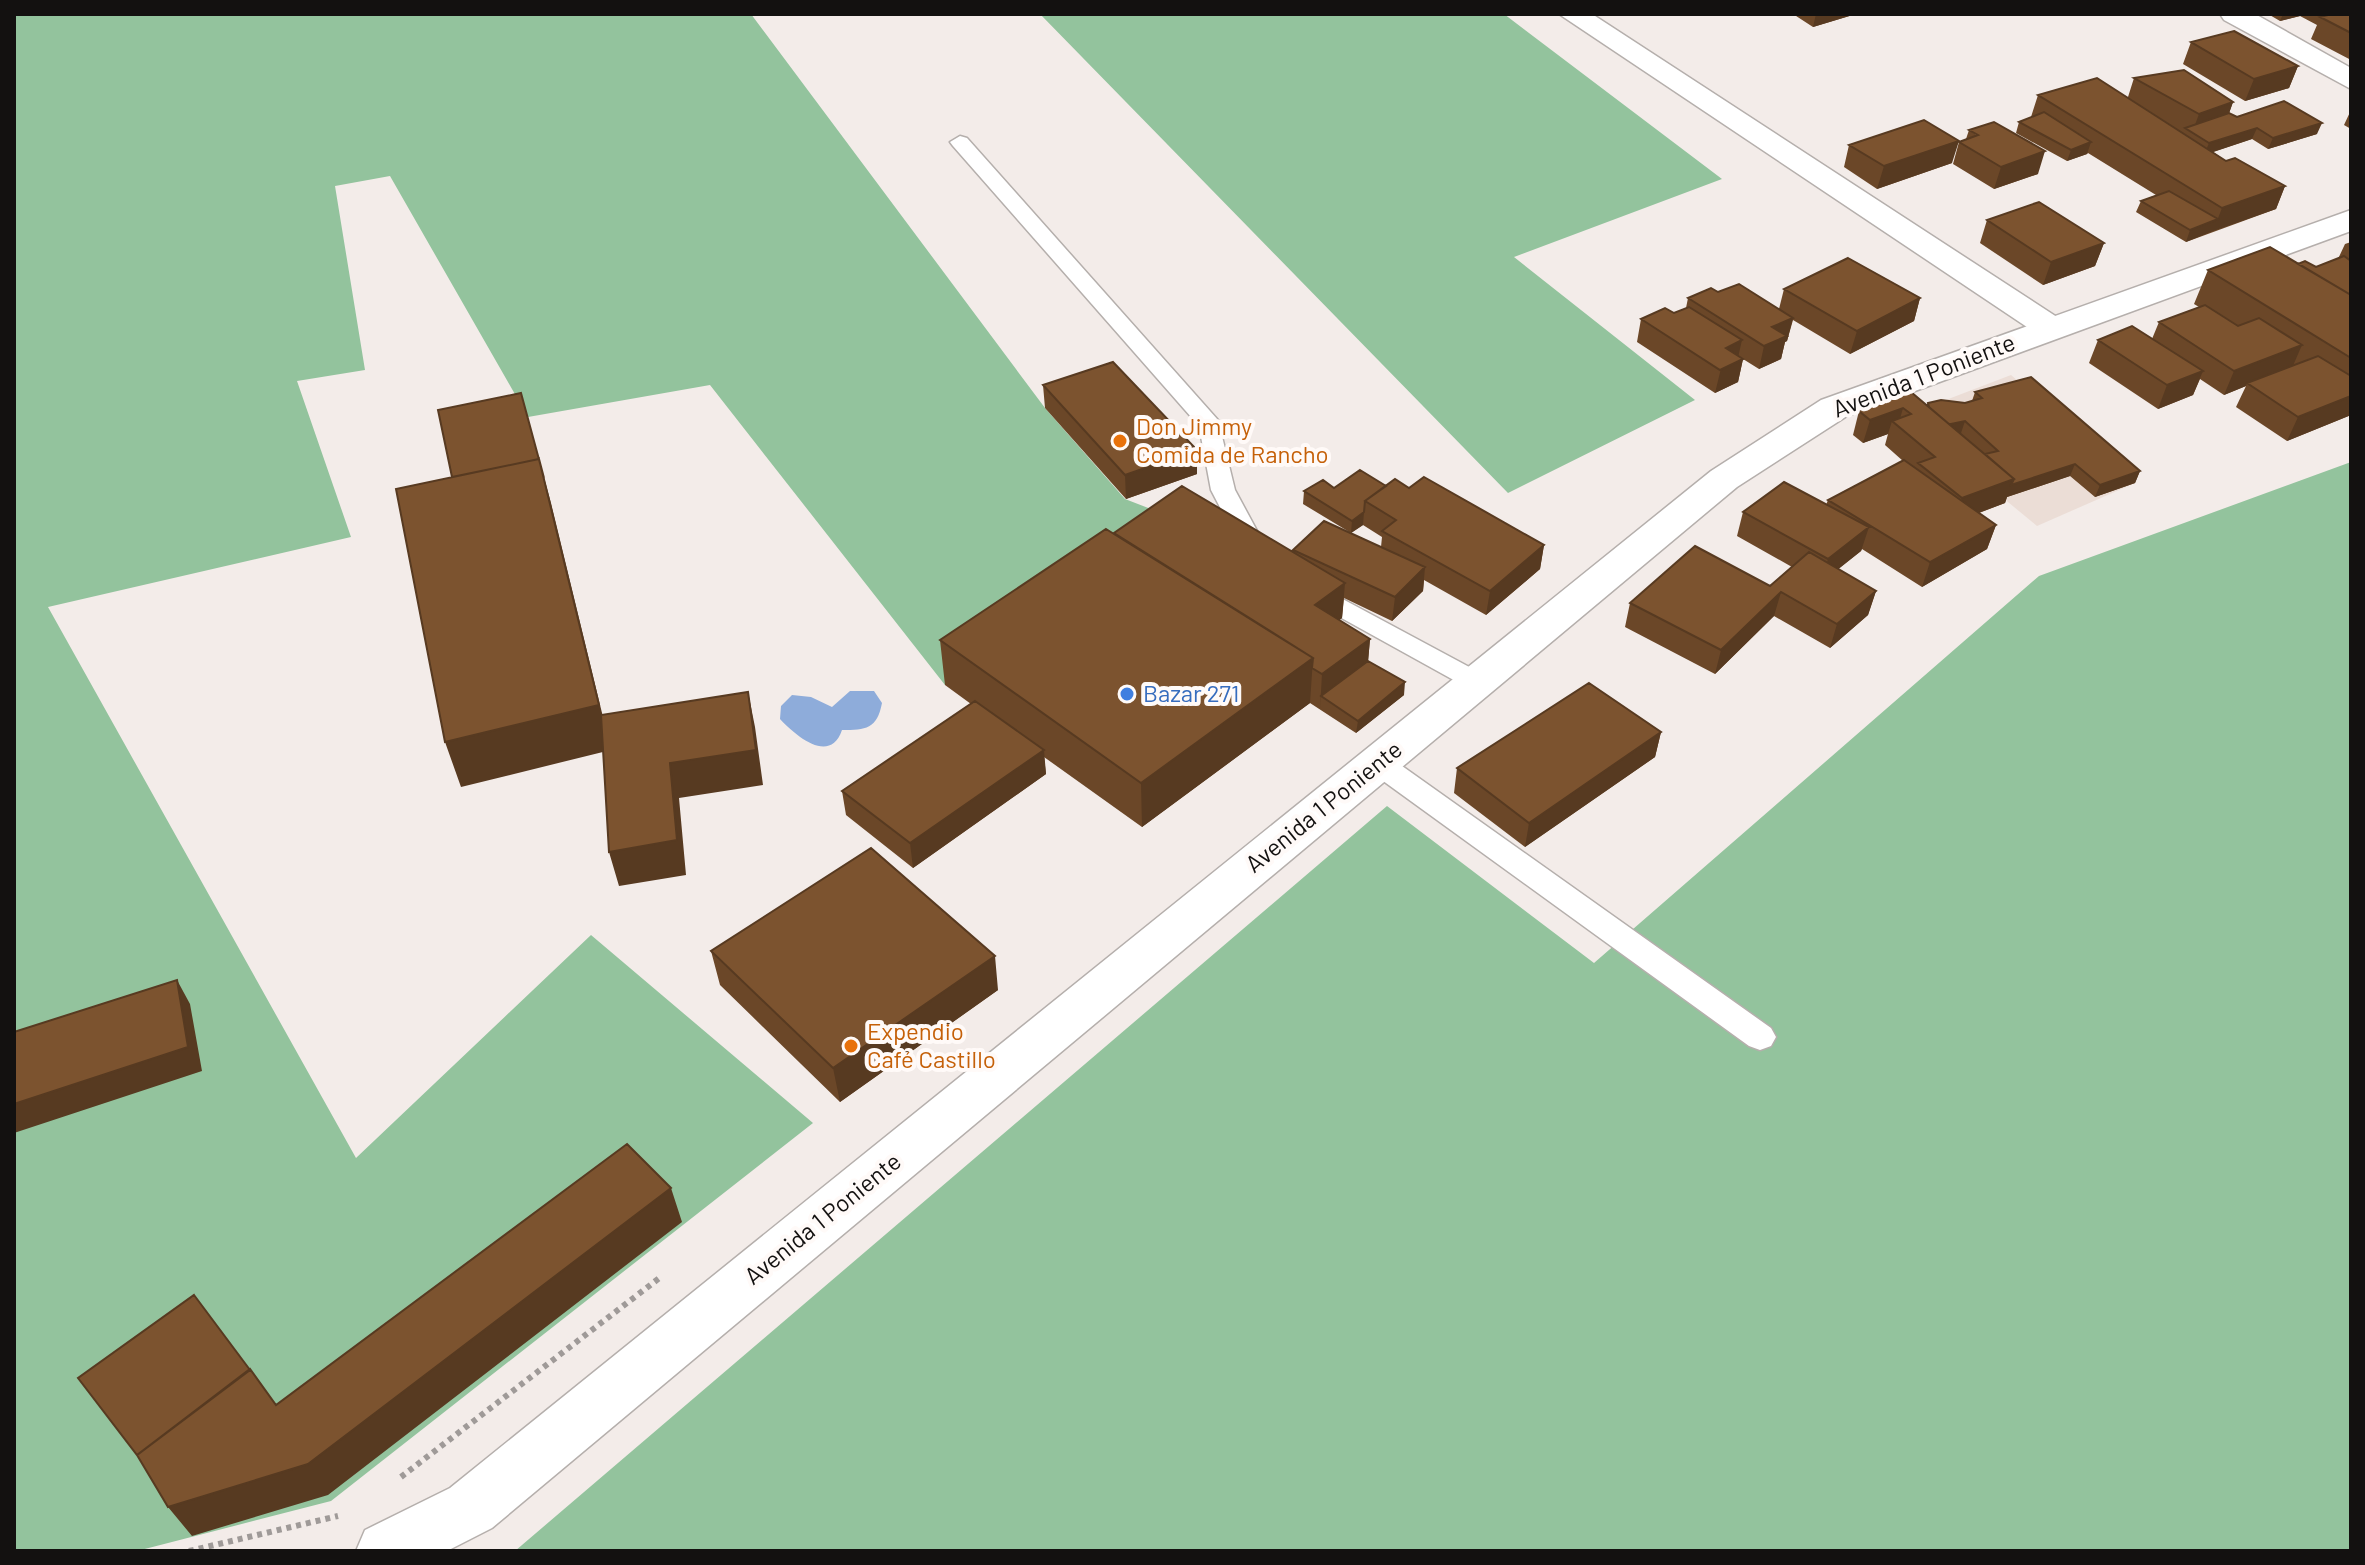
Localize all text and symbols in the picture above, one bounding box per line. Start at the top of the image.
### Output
street label: Avenida 1 Poniente [1828,326,2019,423]
place label: Don Jimmy Comida de Rancho [1136,411,1329,468]
marker: Don Jimmy Comida de Rancho [1111,432,1129,450]
place label: Bazar 271 [1143,678,1239,707]
marker: Bazar 271 [1118,685,1136,703]
street label: Avenida 1 Poniente [1239,734,1407,878]
place label: Expendio Café Castillo [867,1016,996,1073]
marker: Expendio Café Castillo [842,1037,860,1055]
street label: Avenida 1 Poniente [738,1146,906,1290]

